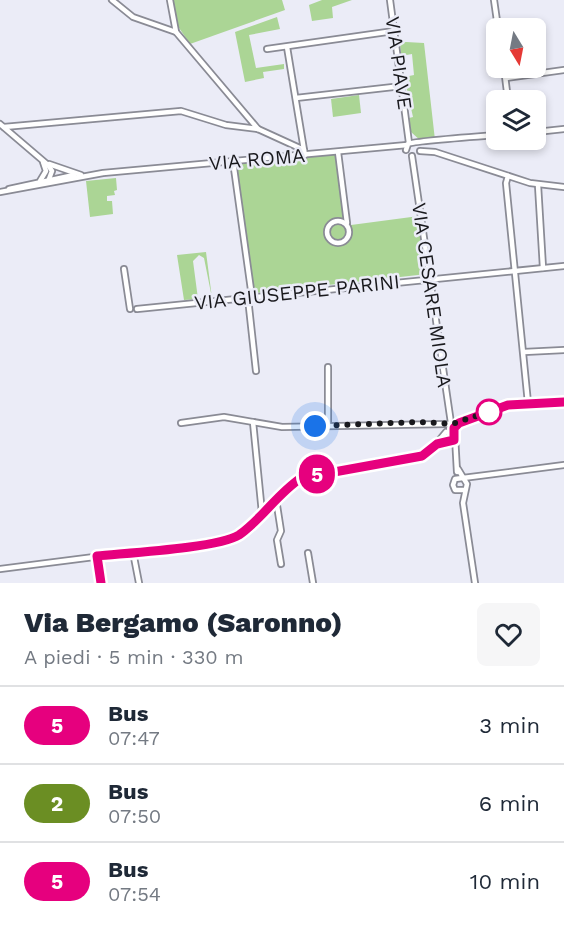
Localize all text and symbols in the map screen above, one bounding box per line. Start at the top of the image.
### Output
street label: VIA PIAVE [381,15,417,111]
north arrow [486,18,546,78]
map controls [486,18,546,150]
button: layers [486,90,546,150]
street label: VIA ROMA [208,143,306,175]
street label: VIA CESARE MIOLA [407,201,457,389]
street label: VIA GIUSEPPE PARINI [193,269,401,315]
unlabelled marker [476,399,502,425]
your location [300,411,330,441]
line badge: 5 [298,454,336,494]
text: 5 [311,462,323,487]
button: heart [477,603,540,666]
text: Via Bergamo (Saronno) [24,606,342,639]
text: A piedi · 5 min · 330 m [24,645,244,669]
text: Bus [108,701,148,726]
text: 5 [51,713,63,738]
text: 3 min [479,713,540,738]
text: 07:47 [108,726,160,750]
text: Bus [108,779,148,804]
text: 2 [51,791,63,816]
text: 6 min [479,791,540,816]
text: 07:50 [108,804,161,828]
text: Bus [108,857,148,882]
text: 5 [51,869,63,894]
text: 10 min [470,869,540,894]
text: 07:54 [108,882,161,906]

